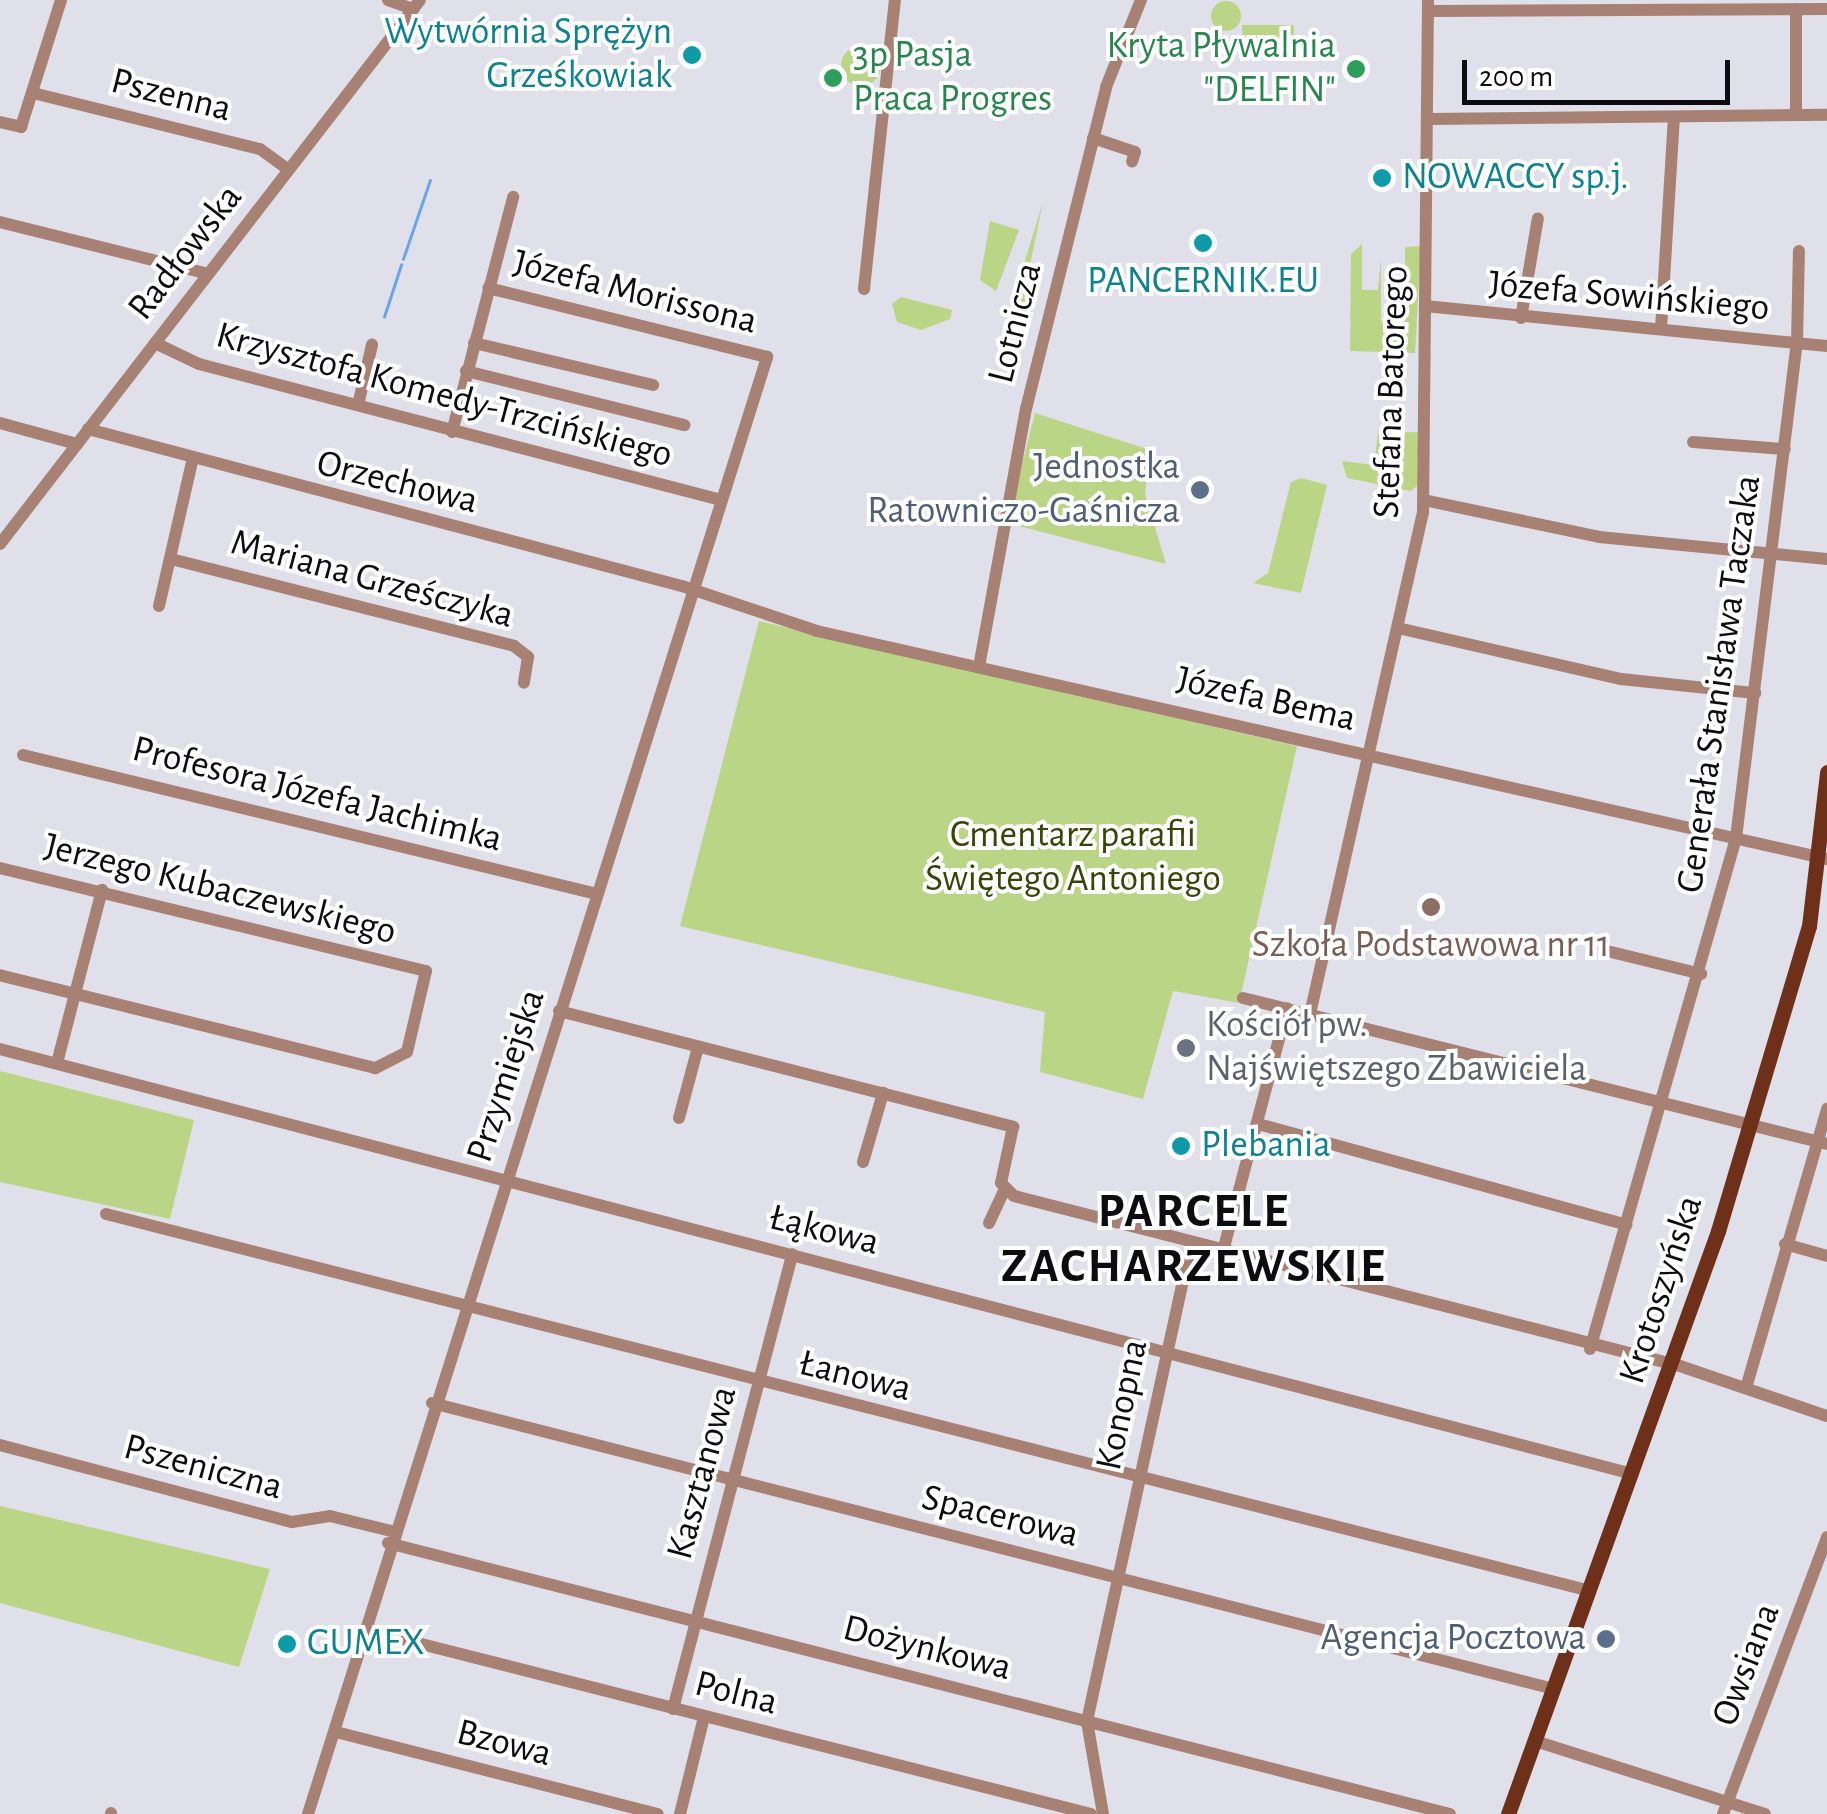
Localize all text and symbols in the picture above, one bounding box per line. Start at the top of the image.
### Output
place label: Wytwórnia Sprężyn Grześkowiak [384,10,672,100]
place label: Kryta Pływalnia "DELFIN" [1107,24,1336,113]
place label: 3p Pasja Praca Progres [853,33,1052,122]
scale bar [1467,40,1734,102]
marker: Wytwórnia Sprężyn Grześkowiak [681,44,703,66]
marker: Kryta Pływalnia "DELFIN" [1345,58,1367,80]
street label: Pszenna [106,59,236,133]
text: 200 m [1479,62,1553,92]
marker: 3p Pasja Praca Progres [822,67,844,89]
place label: NOWACCY sp.j. [1402,155,1629,201]
marker: NOWACCY sp.j. [1371,167,1393,189]
street label: Radłowska [119,176,253,330]
marker: PANCERNIK.EU [1192,232,1214,254]
street label: Józefa Morissona [509,241,761,345]
street label: Lotnicza [979,258,1053,388]
place label: PANCERNIK.EU [1087,259,1319,305]
street label: Józefa Sowińskiego [1487,262,1771,332]
street label: Stefana Batorego [1365,265,1419,519]
street label: Krzysztofa Komedy-Trzcińskiego [211,313,677,479]
street label: Orzechowa [312,441,482,525]
place label: Jednostka Ratowniczo-Gaśnicza [867,445,1180,534]
street label: Generała Stanisława Taczaka [1668,472,1772,896]
marker: Jednostka Ratowniczo-Gaśnicza [1189,479,1211,501]
street label: Mariana Grześczyka [226,520,518,640]
street label: Józefa Bema [1172,657,1360,743]
street label: Profesora Józefa Jachimka [128,727,506,863]
park label: Cmentarz parafii Świętego Antoniego [925,813,1221,902]
street label: Jerzego Kubaczewskiego [39,824,401,956]
marker: Szkoła Podstawowa nr 11 [1420,896,1442,918]
place label: Szkoła Podstawowa nr 11 [1252,923,1610,969]
street label: Przymiejska [458,984,556,1168]
place label: Kościół pw. Najświętszego Zbawiciela [1206,1003,1587,1092]
marker: Kościół pw. Najświętszego Zbawiciela [1175,1037,1197,1059]
place label: Plebania [1201,1123,1331,1169]
marker: Plebania [1170,1135,1192,1157]
district label: PARCELE ZACHARZEWSKIE [1001,1183,1387,1296]
street label: Krotoszyńska [1610,1190,1714,1390]
street label: Łąkowa [765,1195,883,1267]
street label: Konopna [1087,1335,1159,1475]
street label: Łanowa [794,1341,916,1413]
street label: Kasztanowa [658,1381,748,1565]
street label: Pszeniczna [119,1425,287,1511]
street label: Spacerowa [917,1476,1083,1558]
street label: Owsiana [1703,1597,1791,1733]
street label: Dożynkowa [838,1606,1016,1692]
place label: Agencja Pocztowa [1320,1616,1586,1662]
place label: GUMEX [307,1621,424,1667]
marker: Agencja Pocztowa [1595,1628,1617,1650]
marker: GUMEX [276,1633,298,1655]
street label: Polna [690,1662,782,1726]
street label: Bzowa [452,1710,556,1778]

